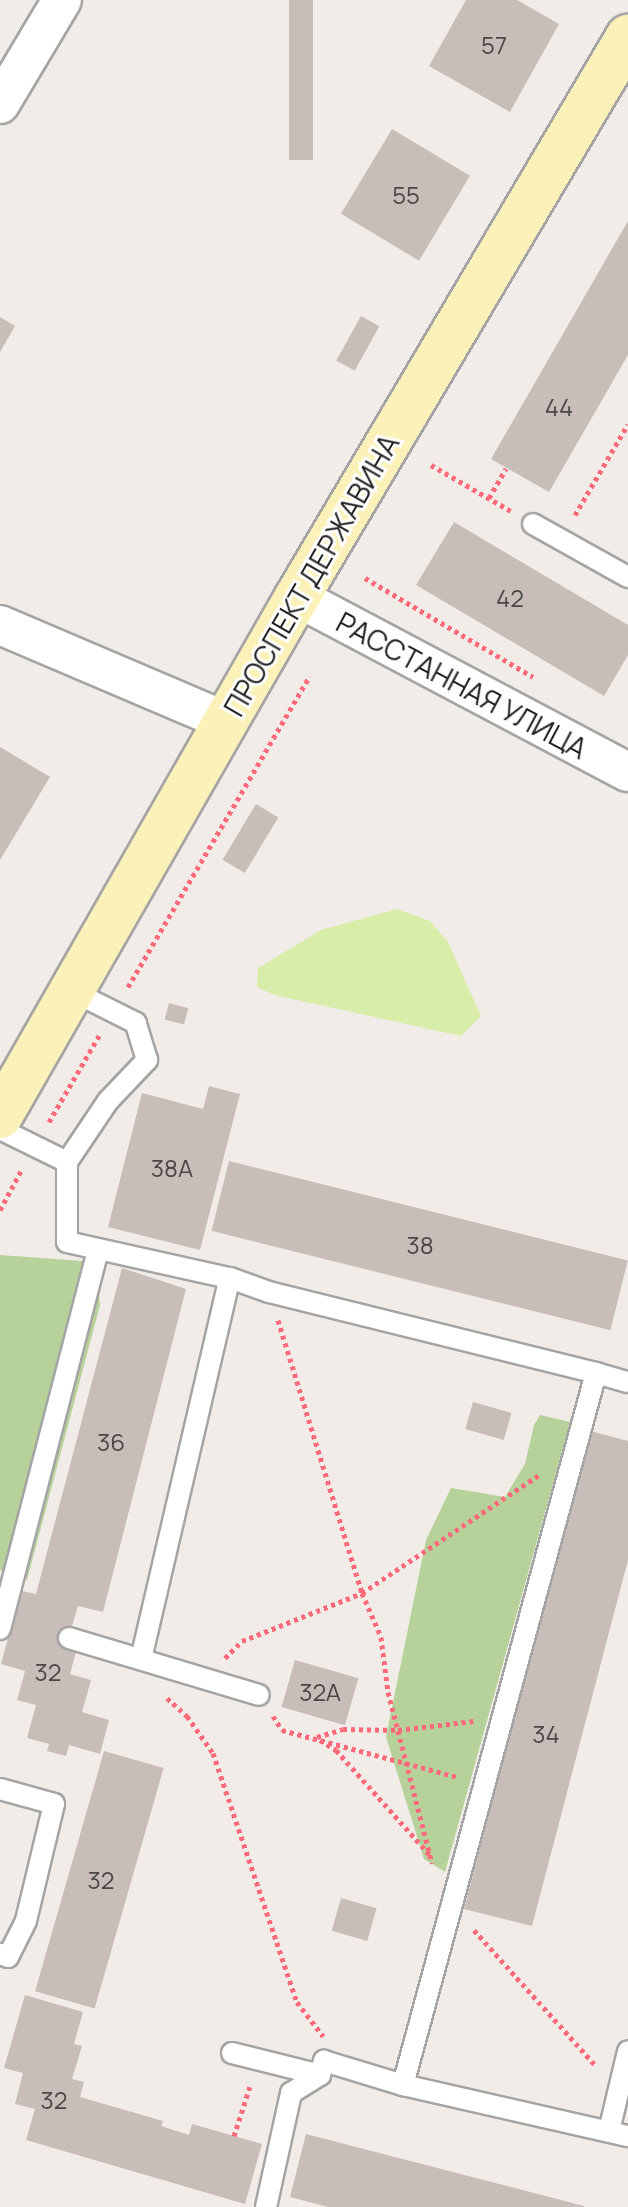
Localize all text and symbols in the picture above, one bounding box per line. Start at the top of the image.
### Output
house number: 57 [481,31,507,59]
house number: 55 [392,181,420,209]
house number: 44 [545,393,573,421]
street label: ПРОСПЕКТ ДЕРЖАВИНА [216,428,406,722]
house number: 42 [496,584,524,612]
street label: РАССТАННАЯ УЛИЦА [331,605,593,765]
house number: 38А [151,1154,193,1182]
house number: 38 [406,1231,434,1259]
house number: 36 [97,1428,125,1456]
house number: 32 [35,1658,61,1686]
house number: 32А [299,1678,341,1706]
house number: 34 [532,1720,560,1748]
house number: 32 [88,1866,114,1894]
house number: 32 [41,2086,67,2114]

